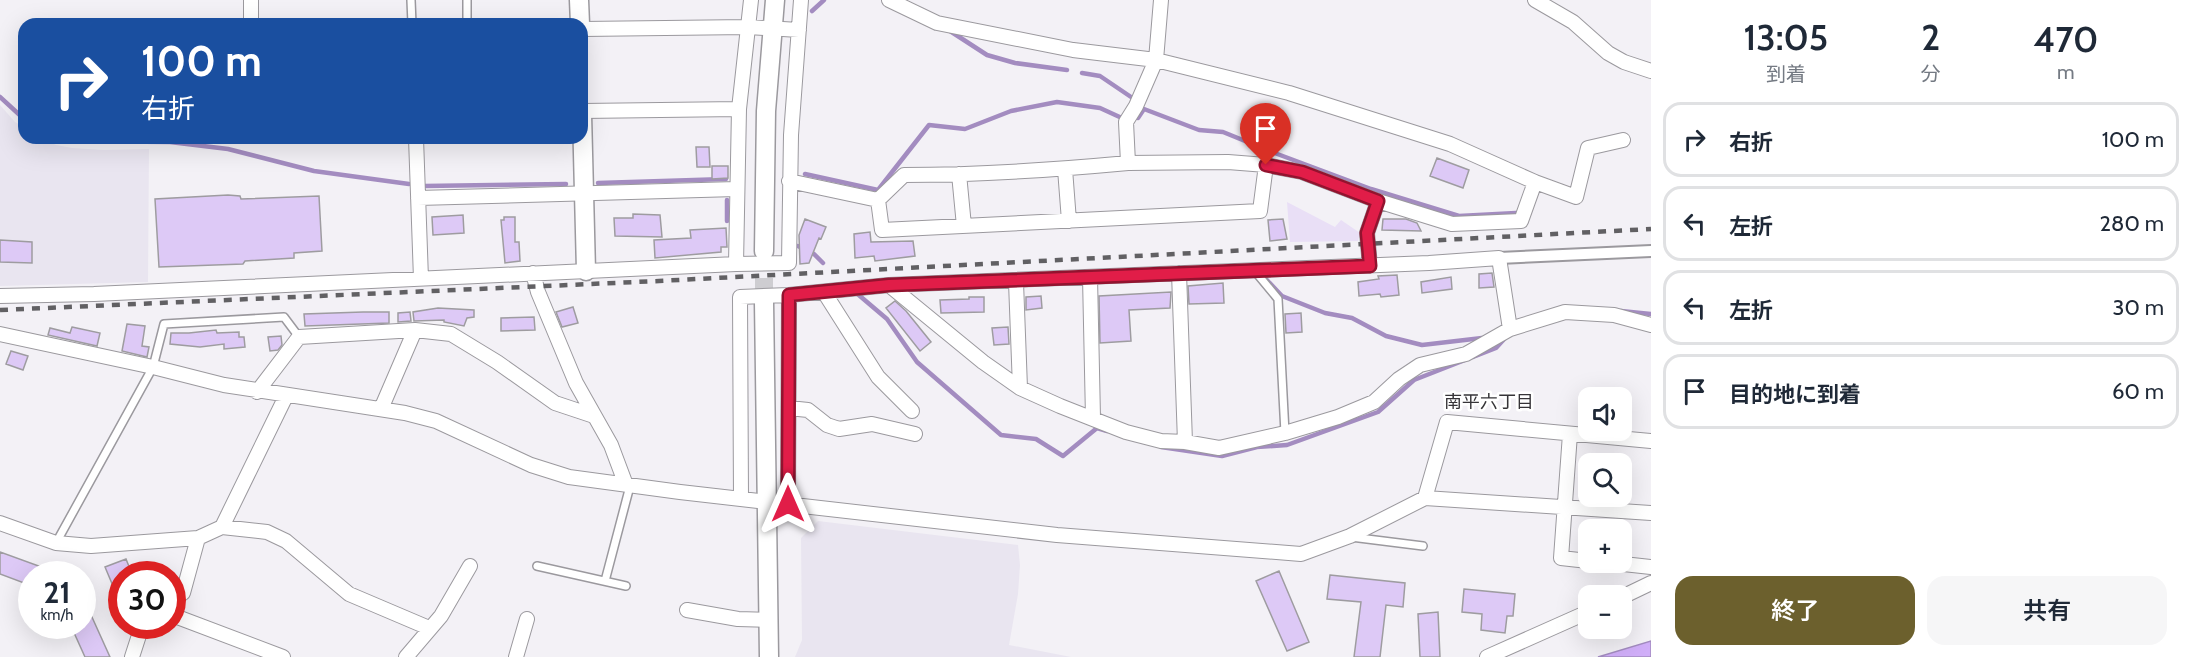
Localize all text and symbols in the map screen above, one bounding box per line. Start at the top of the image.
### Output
text: 13:05 [1744,15,1828,59]
text: 2 [1921,15,1940,59]
text: 470 [2033,17,2098,61]
text: 100 m [141,35,262,87]
icon: right [42,42,120,120]
text: m [2057,60,2075,84]
text: 到着 [1766,62,1806,86]
text: 分 [1921,62,1941,86]
text: 右折 [141,92,195,125]
pin [1240,103,1291,165]
icon: arrive [1249,112,1282,145]
icon: right [1678,123,1711,156]
text: 100 m [2102,126,2164,153]
text: 右折 [1729,129,1773,156]
icon: left [1678,207,1711,240]
text: 280 m [2100,210,2164,237]
text: 左折 [1729,213,1773,240]
icon: left [1678,291,1711,324]
text: 30 m [2112,294,2164,321]
text: 左折 [1729,297,1773,324]
icon: arrive [1678,375,1711,408]
text: 60 m [2112,378,2164,405]
text: 目的地に到着 [1729,381,1861,408]
map controls [1578,387,1632,639]
button: sound [1578,387,1632,441]
district label: 南平六丁目 [1444,391,1534,413]
button: search [1578,453,1632,507]
position arrow [756,472,820,536]
button: + [1578,519,1632,573]
speed limit sign: 30 [108,561,186,639]
text: 21 [44,574,70,611]
button: 終了 [1675,576,1915,645]
button: 共有 [1927,576,2167,645]
button: − [1578,585,1632,639]
text: km/h [41,606,73,624]

